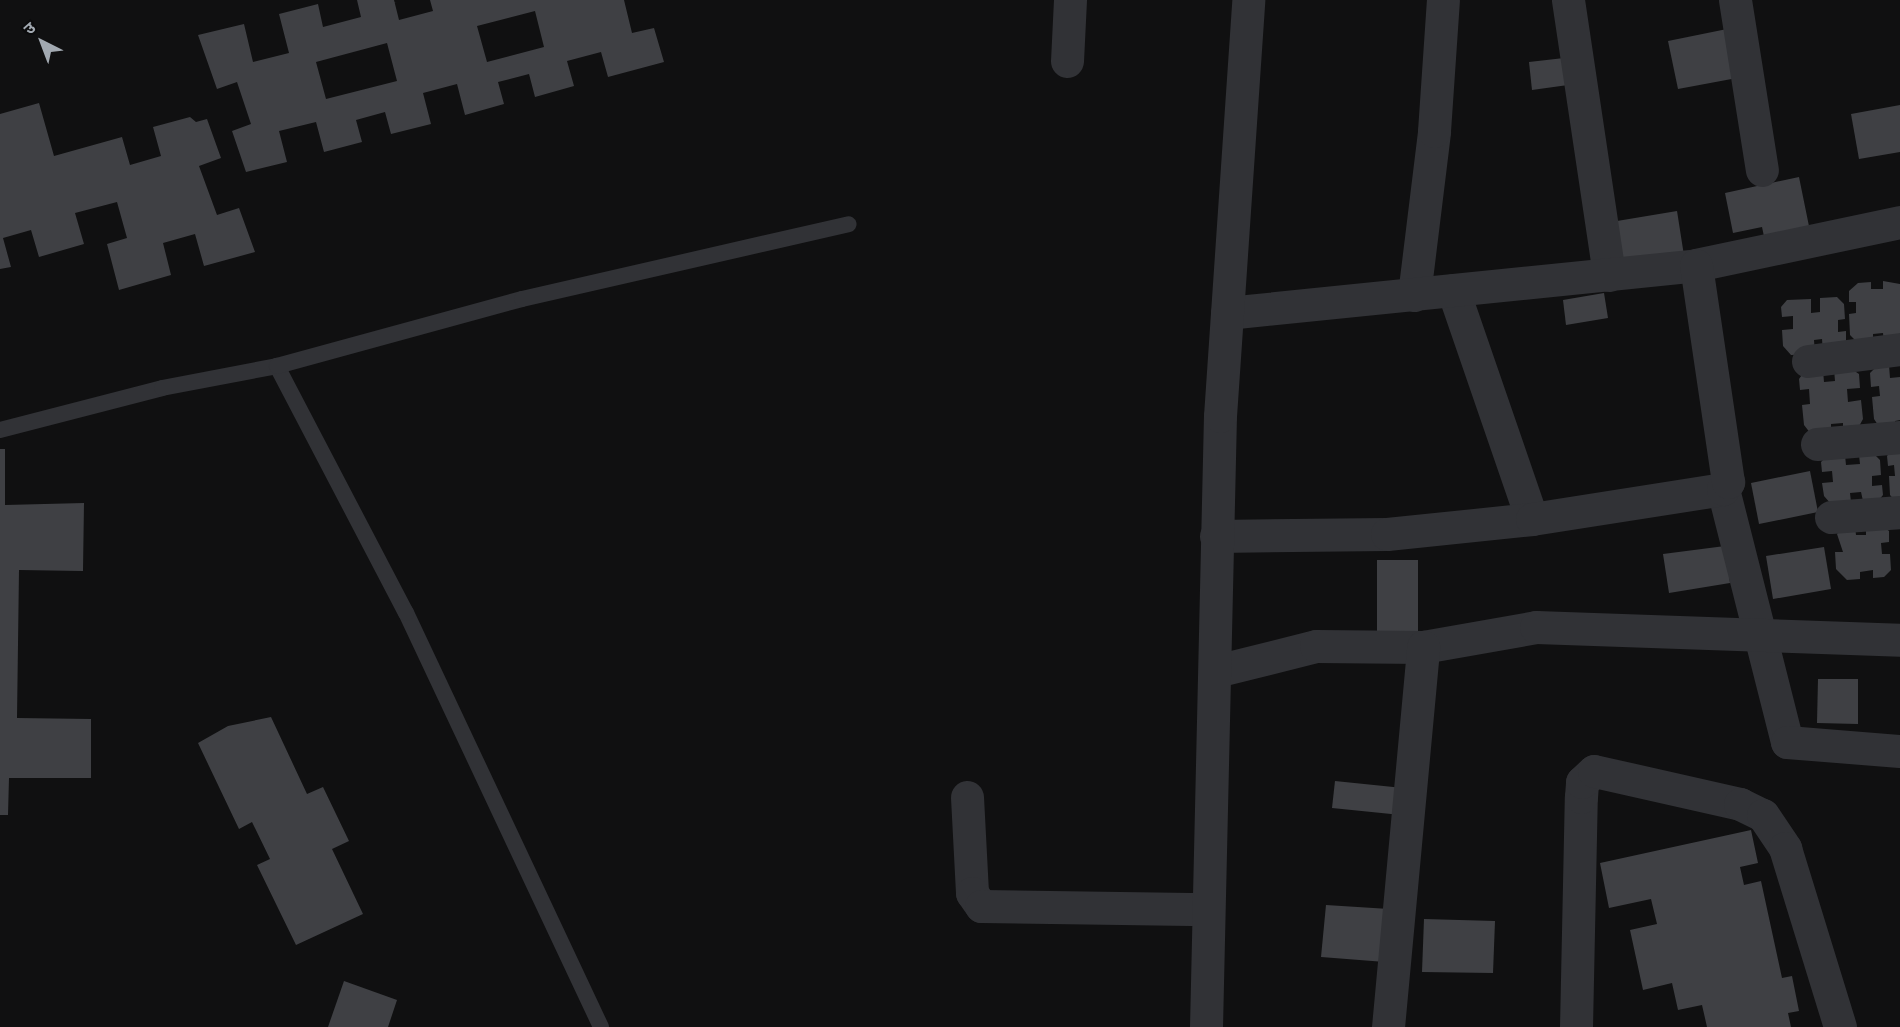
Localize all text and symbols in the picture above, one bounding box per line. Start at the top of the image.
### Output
north arrow [12,12,72,72]
text: उ [20,18,40,39]

